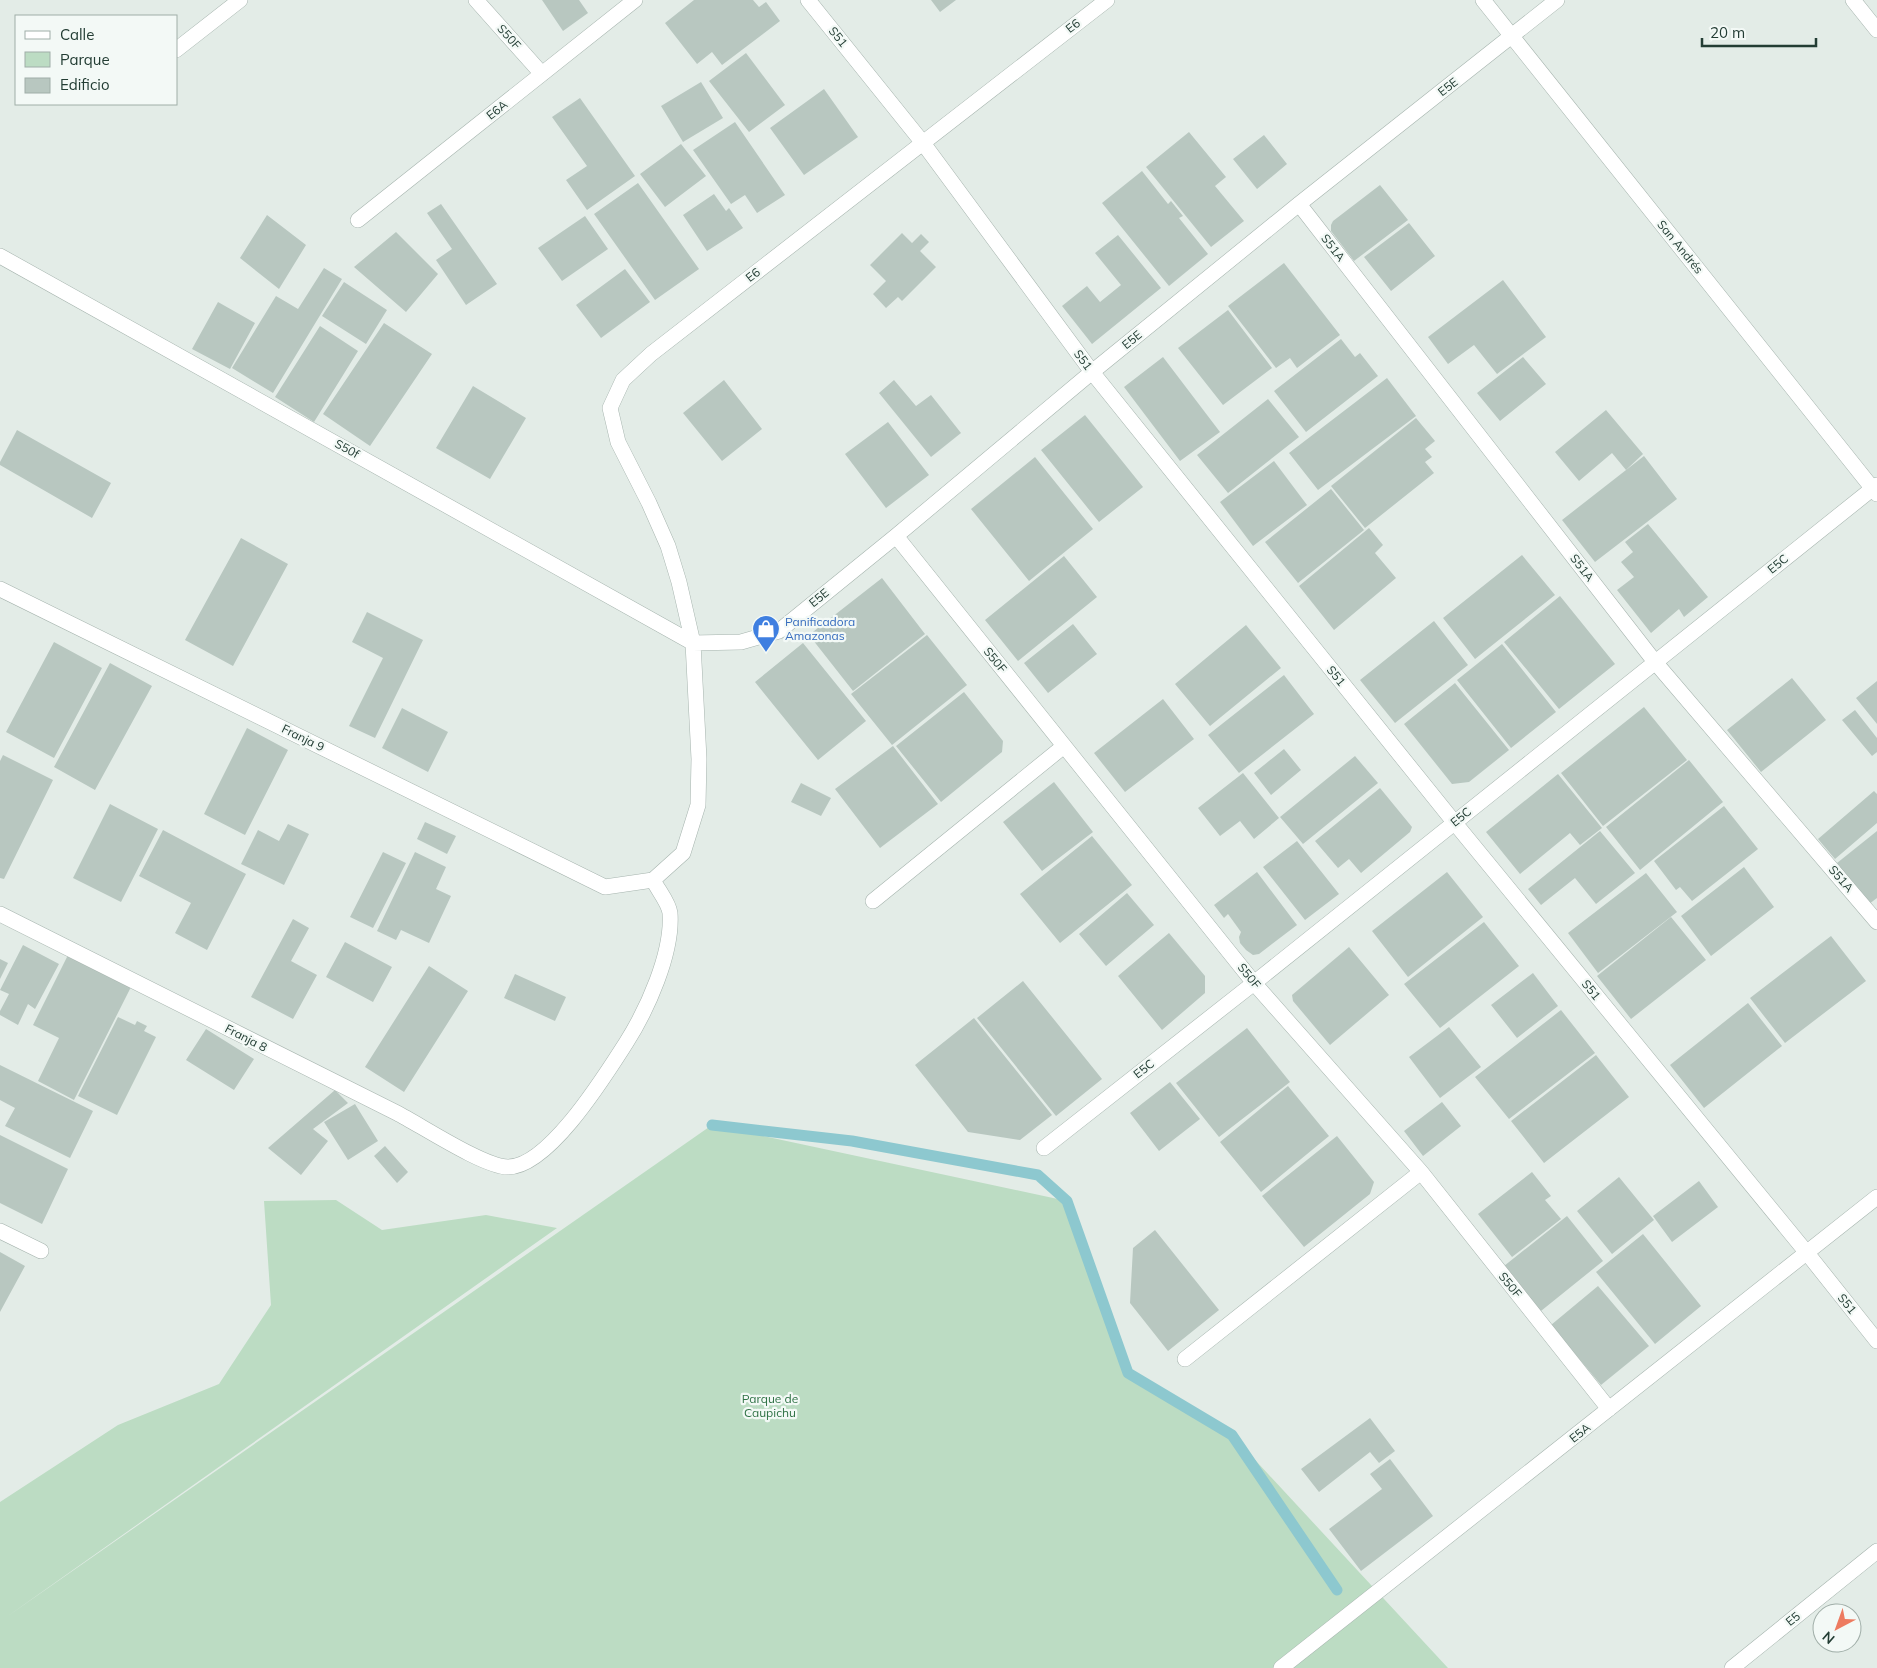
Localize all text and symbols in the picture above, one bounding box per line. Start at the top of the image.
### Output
legend [15,15,178,105]
street label: E6 [1062,15,1083,36]
scale bar [1702,15,1816,47]
street label: S50F [494,21,525,53]
street label: S51 [826,23,851,50]
text: 20 m [1710,23,1745,42]
text: Calle [60,25,94,44]
text: Parque [60,50,110,69]
street label: E5E [1435,74,1461,99]
text: Edificio [60,75,110,94]
street label: E6A [483,96,511,123]
street label: San Andrés [1654,217,1707,277]
street label: S51A [1318,231,1349,265]
street label: E6 [742,264,763,285]
street label: E5E [1119,327,1145,352]
street label: S51 [1071,346,1096,373]
street label: S50f [332,436,363,462]
street label: S51A [1567,551,1598,585]
street label: E5C [1764,551,1791,577]
street label: E5E [806,585,832,610]
shop icon: Panificadora Amazonas [751,614,781,653]
place label: Panificadora Amazonas [785,614,855,643]
street label: S50F [981,644,1010,676]
street label: S51 [1324,662,1349,689]
street label: Franja 9 [279,721,327,754]
street label: E5C [1447,804,1474,830]
street label: S51A [1826,862,1857,895]
street label: S50F [1235,960,1264,992]
street label: S51 [1579,976,1604,1003]
street label: Franja 8 [223,1021,270,1055]
street label: E5C [1130,1056,1157,1081]
street label: S50F [1496,1269,1525,1301]
street label: S51 [1835,1290,1860,1317]
park label: Parque de Caupichu [742,1391,798,1420]
street label: E5A [1566,1419,1594,1446]
north arrow [1812,1603,1862,1653]
street label: E5 [1782,1608,1803,1629]
text: N [1819,1628,1838,1648]

